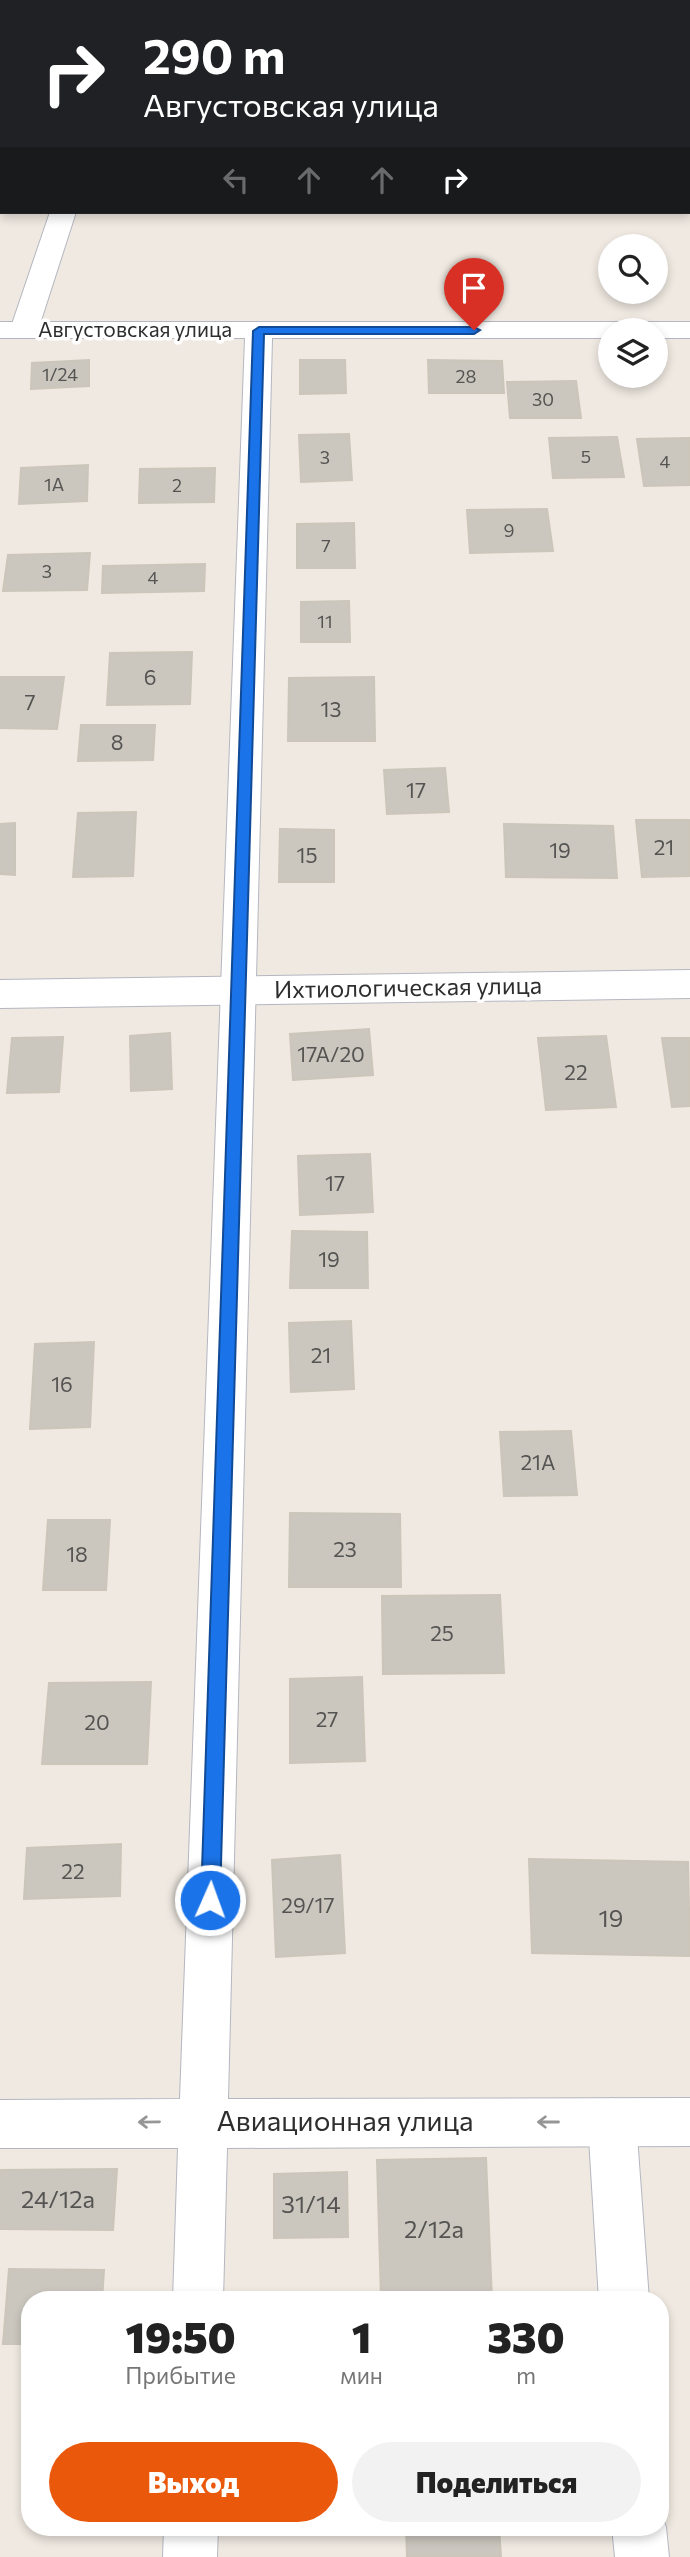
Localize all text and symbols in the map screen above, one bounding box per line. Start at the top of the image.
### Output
text: 290 m [143,24,285,84]
icon: right [28,28,119,119]
text: Августовская улица [143,84,439,124]
icon: left [217,161,255,199]
icon: ahead [290,161,328,199]
icon: ahead [363,161,401,199]
icon: right [436,161,474,199]
map controls [598,234,668,388]
button: search [598,234,668,304]
pin [444,258,504,330]
icon: arrive [455,269,493,307]
street label: Августовская улица [38,316,232,341]
button: layers [598,318,668,388]
house number: 1/24 [42,363,78,385]
house number: 28 [456,365,477,387]
house number: 30 [532,388,554,410]
house number: 5 [581,445,591,467]
house number: 3 [320,446,330,468]
house number: 4 [660,450,671,472]
house number: 1А [44,473,64,495]
house number: 2 [172,474,182,496]
house number: 9 [504,519,514,541]
house number: 7 [321,534,331,556]
house number: 3 [42,560,52,582]
house number: 4 [148,566,159,588]
house number: 11 [317,610,333,632]
house number: 6 [144,664,156,689]
house number: 7 [24,689,36,714]
house number: 13 [321,696,341,721]
house number: 8 [111,729,123,754]
house number: 17 [406,777,426,802]
house number: 21 [654,834,674,859]
house number: 19 [549,837,571,862]
house number: 15 [296,842,318,867]
street label: Ихтиологическая улица [274,970,542,1003]
house number: 17А/20 [297,1041,365,1066]
house number: 22 [564,1059,588,1084]
house number: 17 [325,1170,345,1195]
house number: 19 [318,1246,340,1271]
house number: 21 [311,1342,331,1367]
house number: 16 [51,1371,73,1396]
house number: 21А [520,1449,556,1474]
house number: 23 [333,1536,357,1561]
house number: 18 [66,1541,88,1566]
house number: 25 [430,1620,454,1645]
house number: 27 [316,1706,338,1731]
house number: 20 [84,1709,110,1734]
house number: 22 [61,1858,85,1883]
position arrow [173,1863,247,1937]
house number: 29/17 [281,1892,335,1917]
house number: 19 [599,1903,623,1932]
street label: Авиационная улица [217,2103,473,2137]
one-way arrow [138,2115,161,2129]
one-way arrow [537,2115,560,2129]
house number: 24/12а [21,2184,95,2213]
house number: 31/14 [281,2189,341,2218]
house number: 2/12а [404,2214,464,2243]
text: 19:50 [125,2310,236,2362]
text: 1 [352,2310,371,2362]
text: 330 [487,2310,565,2362]
text: Прибытие [125,2361,236,2389]
text: мин [340,2361,383,2389]
text: m [516,2361,536,2389]
button: Выход [49,2442,338,2522]
button: Поделиться [352,2442,641,2522]

